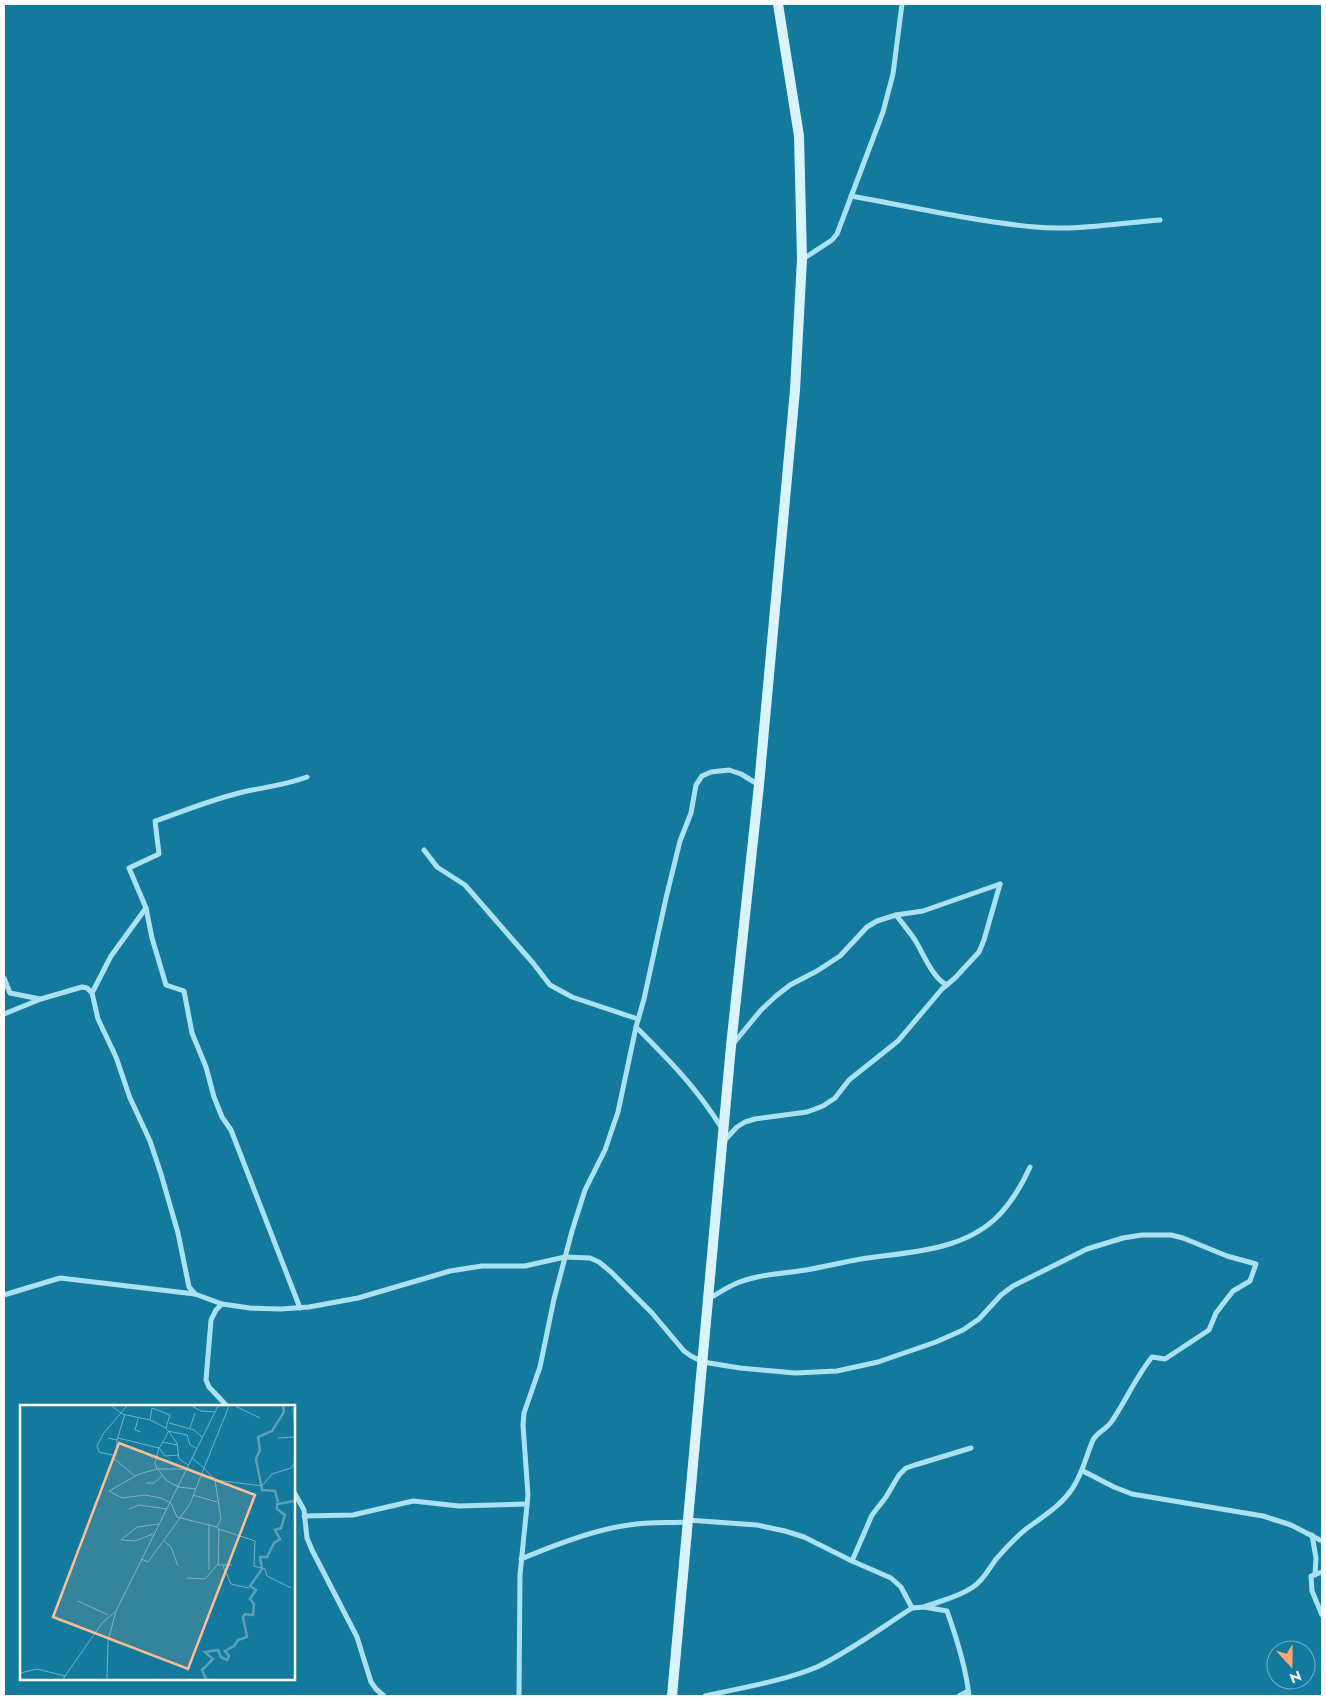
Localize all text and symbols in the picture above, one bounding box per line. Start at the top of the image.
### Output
inset map [20,1405,295,1680]
north arrow [1266,1640,1316,1690]
text: N [1287,1666,1304,1688]

